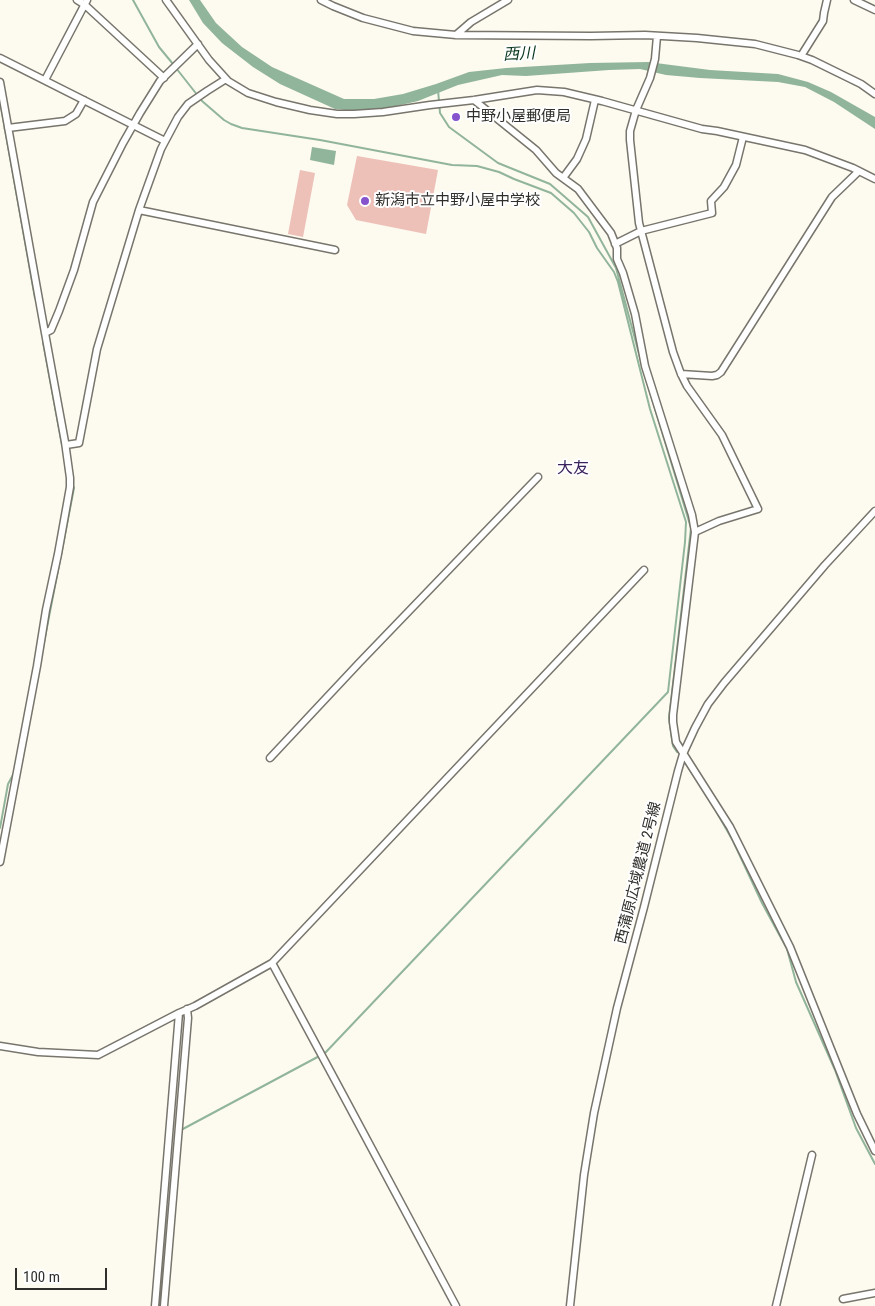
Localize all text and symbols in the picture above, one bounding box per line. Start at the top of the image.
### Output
water label: 西川 [503,45,535,65]
place label: 中野小屋郵便局 [466,108,571,126]
marker: 中野小屋郵便局 [450,111,462,123]
place label: 新潟市立中野小屋中学校 [375,192,540,210]
marker: 新潟市立中野小屋中学校 [359,195,371,207]
district label: 大友 [557,459,589,479]
street label: 西蒲原広域農道 2号線 [613,800,665,946]
scale bar [18,1258,110,1290]
text: 100 m [23,1268,60,1286]

